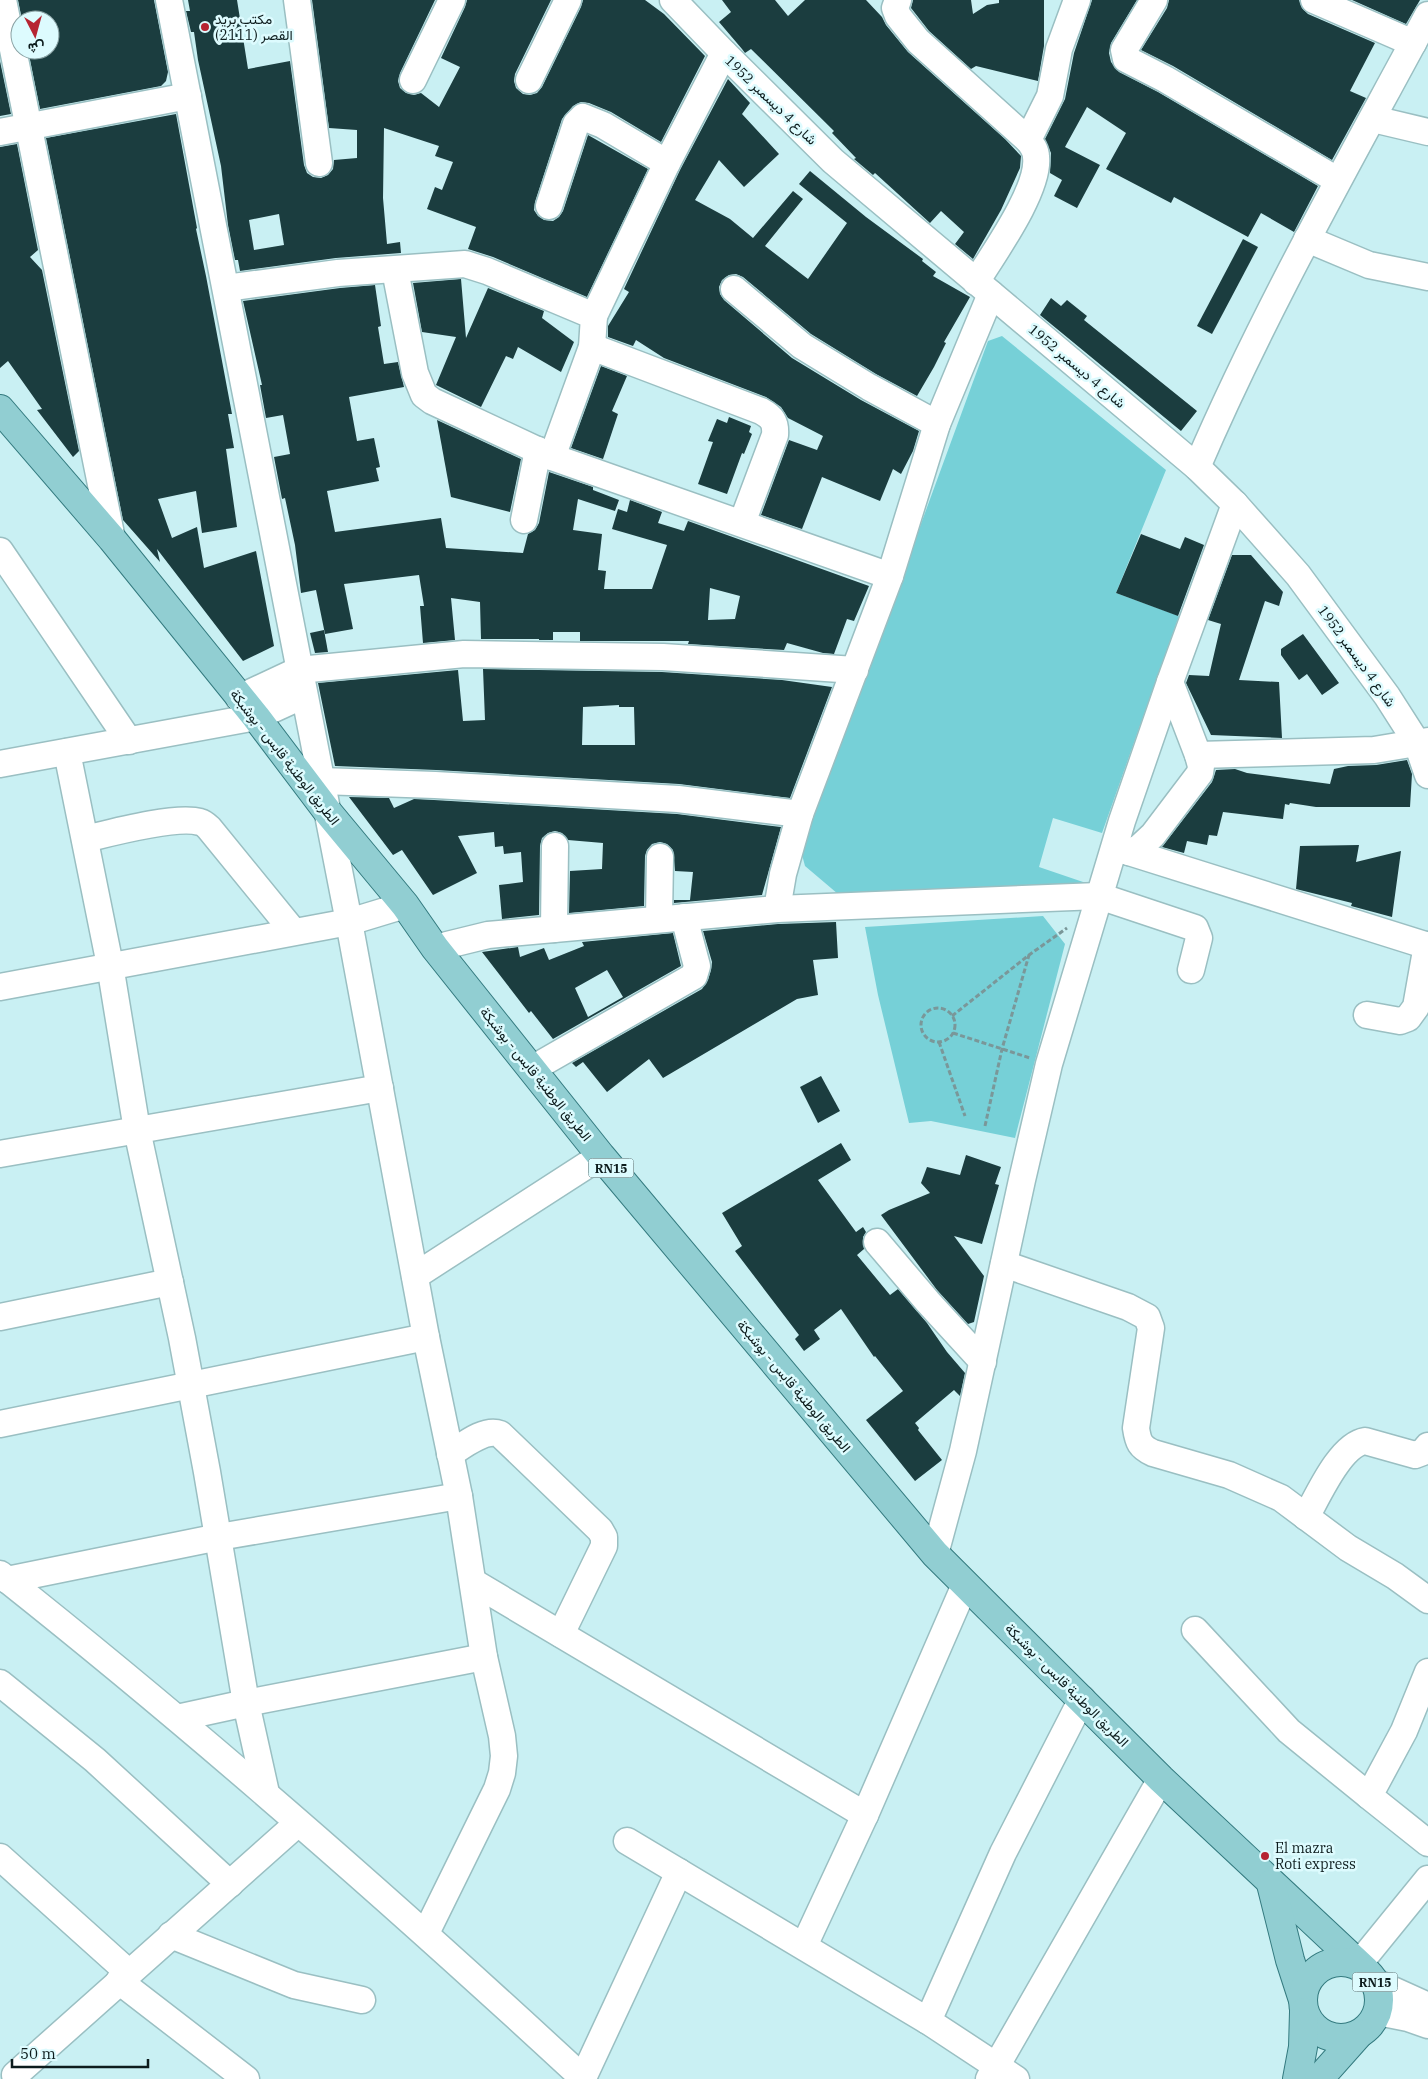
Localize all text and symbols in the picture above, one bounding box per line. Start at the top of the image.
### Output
north arrow [10,10,60,60]
place label: مكتب بريد القصر (2111) [215,10,293,44]
marker: مكتب بريد القصر (2111) [199,21,211,33]
text: ش [27,38,46,58]
street label: شارع 4 ديسمبر 1952 [720,51,821,150]
street label: شارع 4 ديسمبر 1952 [1024,320,1129,413]
street label: شارع 4 ديسمبر 1952 [1313,602,1400,711]
street label: الطريق الوطنية قابس - بوشبكة [226,685,344,829]
street label: الطريق الوطنية قابس - بوشبكة [476,1003,596,1145]
road number: RN15 [588,1158,634,1178]
street label: الطريق الوطنية قابس - بوشبكة [733,1316,855,1456]
street label: الطريق الوطنية قابس - بوشبكة [1001,1619,1133,1751]
place label: El mazra Roti express [1275,1839,1356,1873]
marker: El mazra Roti express [1259,1850,1271,1862]
road number: RN15 [1352,1972,1398,1991]
scale bar [12,2036,149,2068]
text: 50 m [20,2044,56,2063]

